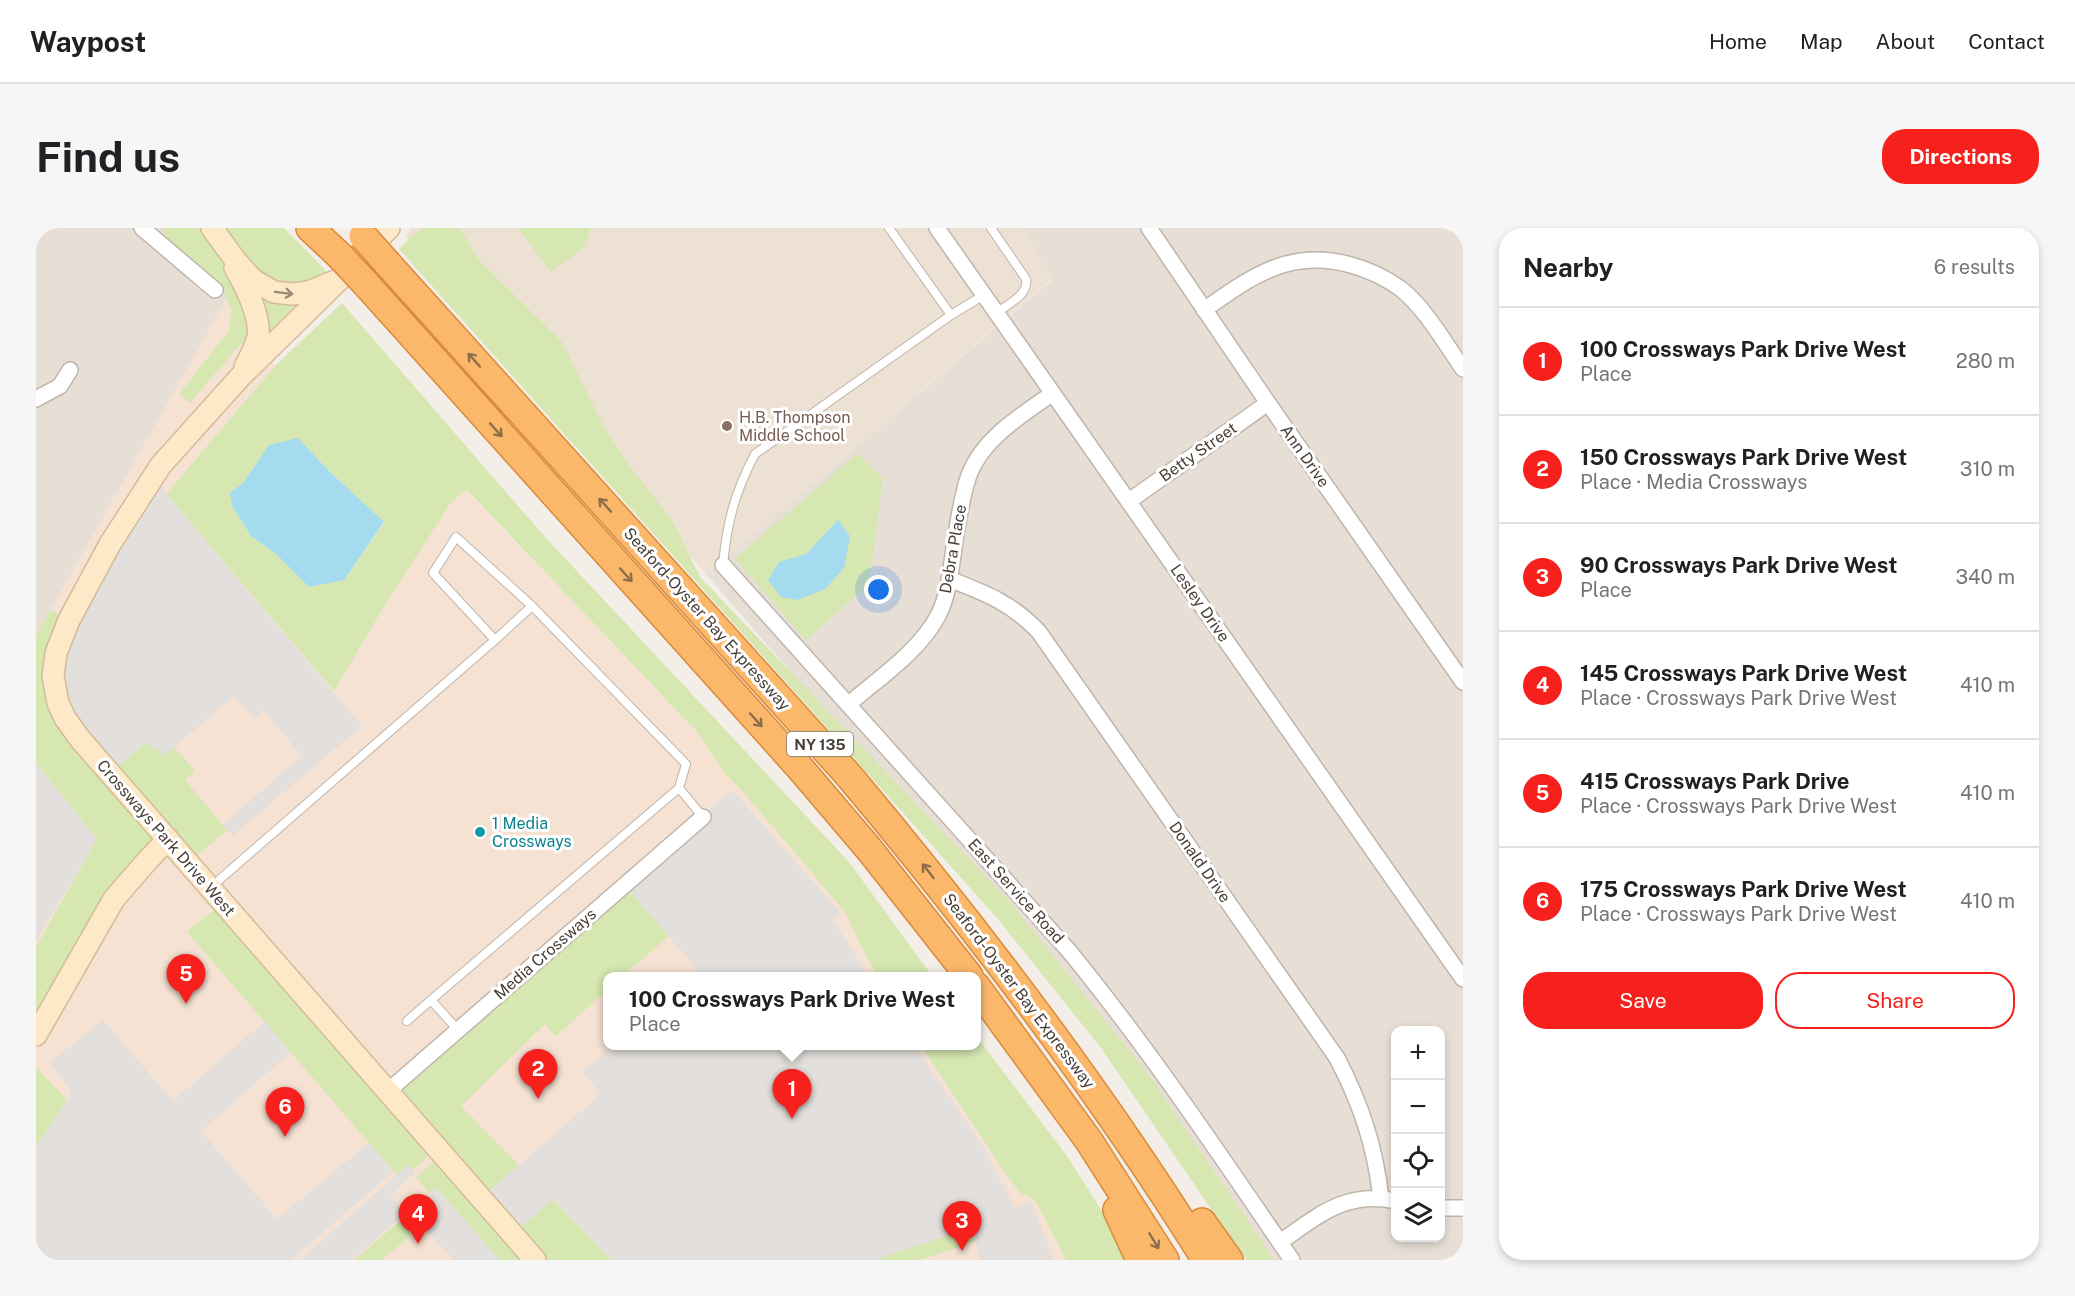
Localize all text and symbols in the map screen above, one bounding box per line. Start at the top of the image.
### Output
text: Waypost [30,25,146,58]
text: Home [1709,29,1767,54]
text: Map [1800,29,1843,54]
text: About [1876,29,1935,54]
text: Contact [1968,29,2045,54]
button: Directions [1882,129,2039,184]
text: Find us [36,132,180,181]
text: Nearby [1523,252,1613,283]
text: 6 results [1934,255,2015,279]
one-way arrow [274,287,293,298]
text: 100 Crossways Park Drive West [1580,336,1906,362]
text: 1 [1538,349,1547,373]
text: 280 m [1956,349,2015,373]
one-way arrow [467,353,481,368]
text: Place [1580,362,1632,386]
place label: H.B. Thompson Middle School [739,408,850,445]
street label: Betty Street [1156,418,1240,486]
marker: H.B. Thompson Middle School [720,419,734,433]
street label: Ann Drive [1277,421,1333,491]
one-way arrow [489,422,503,437]
text: 150 Crossways Park Drive West [1580,444,1907,470]
text: 2 [1536,457,1549,481]
text: 310 m [1960,457,2015,481]
text: Place · Media Crossways [1580,470,1807,494]
one-way arrow [598,497,612,512]
street label: Debra Place [936,503,970,595]
street label: Seaford-Oyster Bay Expressway [620,524,794,715]
text: 90 Crossways Park Drive West [1580,552,1897,578]
street label: Lesley Drive [1166,561,1234,645]
text: 3 [1536,565,1549,589]
text: 340 m [1955,565,2015,589]
one-way arrow [619,567,633,582]
your location [864,575,893,604]
text: Place [1580,578,1632,602]
text: 145 Crossways Park Drive West [1580,660,1907,686]
text: 4 [1536,673,1549,697]
text: 410 m [1960,673,2015,697]
text: Place · Crossways Park Drive West [1580,686,1897,710]
one-way arrow [749,712,763,727]
road number: NY 135 [787,732,853,756]
street label: Crossways Park Drive West [93,756,239,920]
text: 415 Crossways Park Drive [1580,768,1849,794]
text: 5 [1536,781,1549,805]
text: 410 m [1960,781,2015,805]
text: Place · Crossways Park Drive West [1580,794,1897,818]
place label: 1 Media Crossways [492,814,572,851]
street label: Donald Drive [1165,818,1235,906]
marker: 1 Media Crossways [473,825,487,839]
street label: East Service Road [964,835,1068,947]
one-way arrow [922,863,935,879]
text: 175 Crossways Park Drive West [1580,876,1907,902]
text: 6 [1536,889,1549,913]
text: 410 m [1960,889,2015,913]
street label: Seaford-Oyster Bay Expressway [939,890,1099,1093]
text: Place · Crossways Park Drive West [1580,902,1897,926]
street label: Media Crossways [490,904,600,1004]
pin: 5 [166,954,206,1004]
popup [603,972,981,1050]
button: Save [1523,972,1763,1029]
button: Share [1775,972,2015,1029]
text: 100 Crossways Park Drive West [629,986,955,1012]
text: Place [629,1012,681,1036]
map controls [1391,1026,1445,1242]
button: + [1391,1026,1445,1080]
pin: 2 [518,1050,558,1099]
pin: 1 [772,1070,812,1119]
button: − [1391,1080,1445,1134]
pin: 6 [266,1088,304,1137]
button: locate [1391,1134,1445,1188]
button: layers [1391,1188,1445,1242]
pin: 4 [398,1194,437,1244]
pin: 3 [942,1202,982,1251]
one-way arrow [1148,1232,1160,1249]

